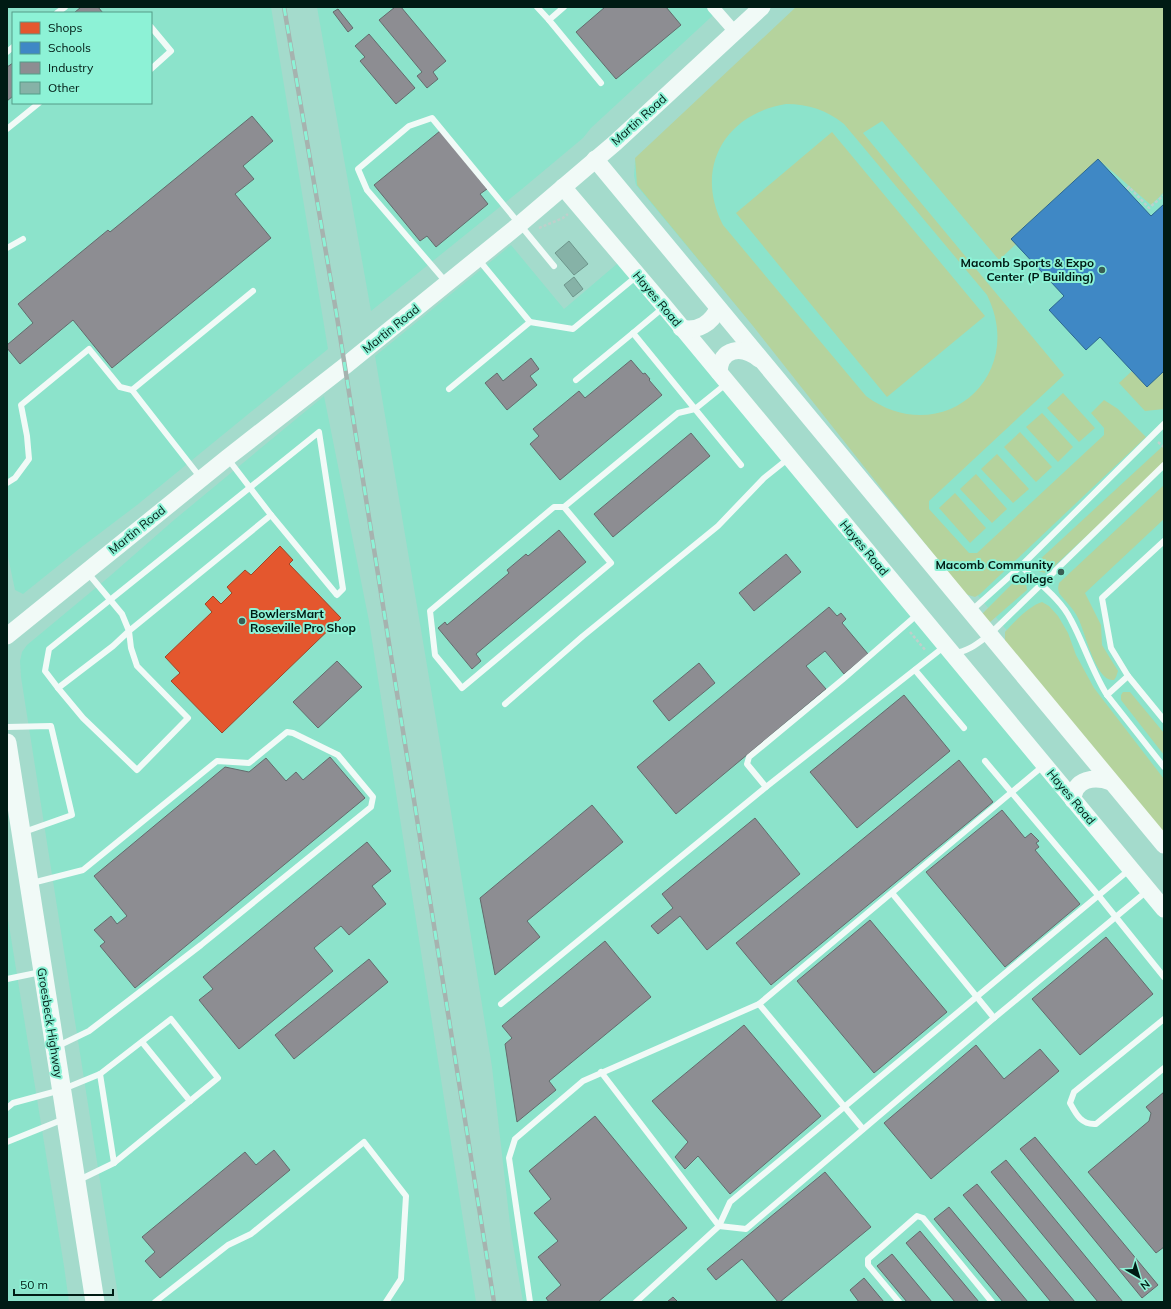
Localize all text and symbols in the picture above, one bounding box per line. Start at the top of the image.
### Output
legend [12,12,152,104]
text: Shops [48,20,83,35]
text: Schools [48,40,91,55]
text: Industry [48,60,94,75]
text: Other [48,80,80,95]
street label: Martin Road [608,91,669,148]
place label: Macomb Sports & Expo Center (P Building) [961,255,1094,284]
marker: Macomb Sports & Expo Center (P Building) [1097,265,1107,275]
street label: Hayes Road [630,268,685,329]
street label: Martin Road [359,301,422,356]
street label: Martin Road [105,502,168,557]
street label: Hayes Road [837,517,892,578]
place label: Macomb Community College [935,557,1053,586]
marker: Macomb Community College [1056,567,1066,577]
place label: BowlersMart Roseville Pro Shop [250,606,356,635]
marker: BowlersMart Roseville Pro Shop [237,616,247,626]
street label: Hayes Road [1044,766,1099,827]
street label: Groesbeck Highway [34,967,67,1080]
north arrow [1119,1257,1159,1297]
scale bar [14,1271,113,1297]
text: 50 m [20,1277,48,1292]
text: N [1138,1277,1153,1293]

